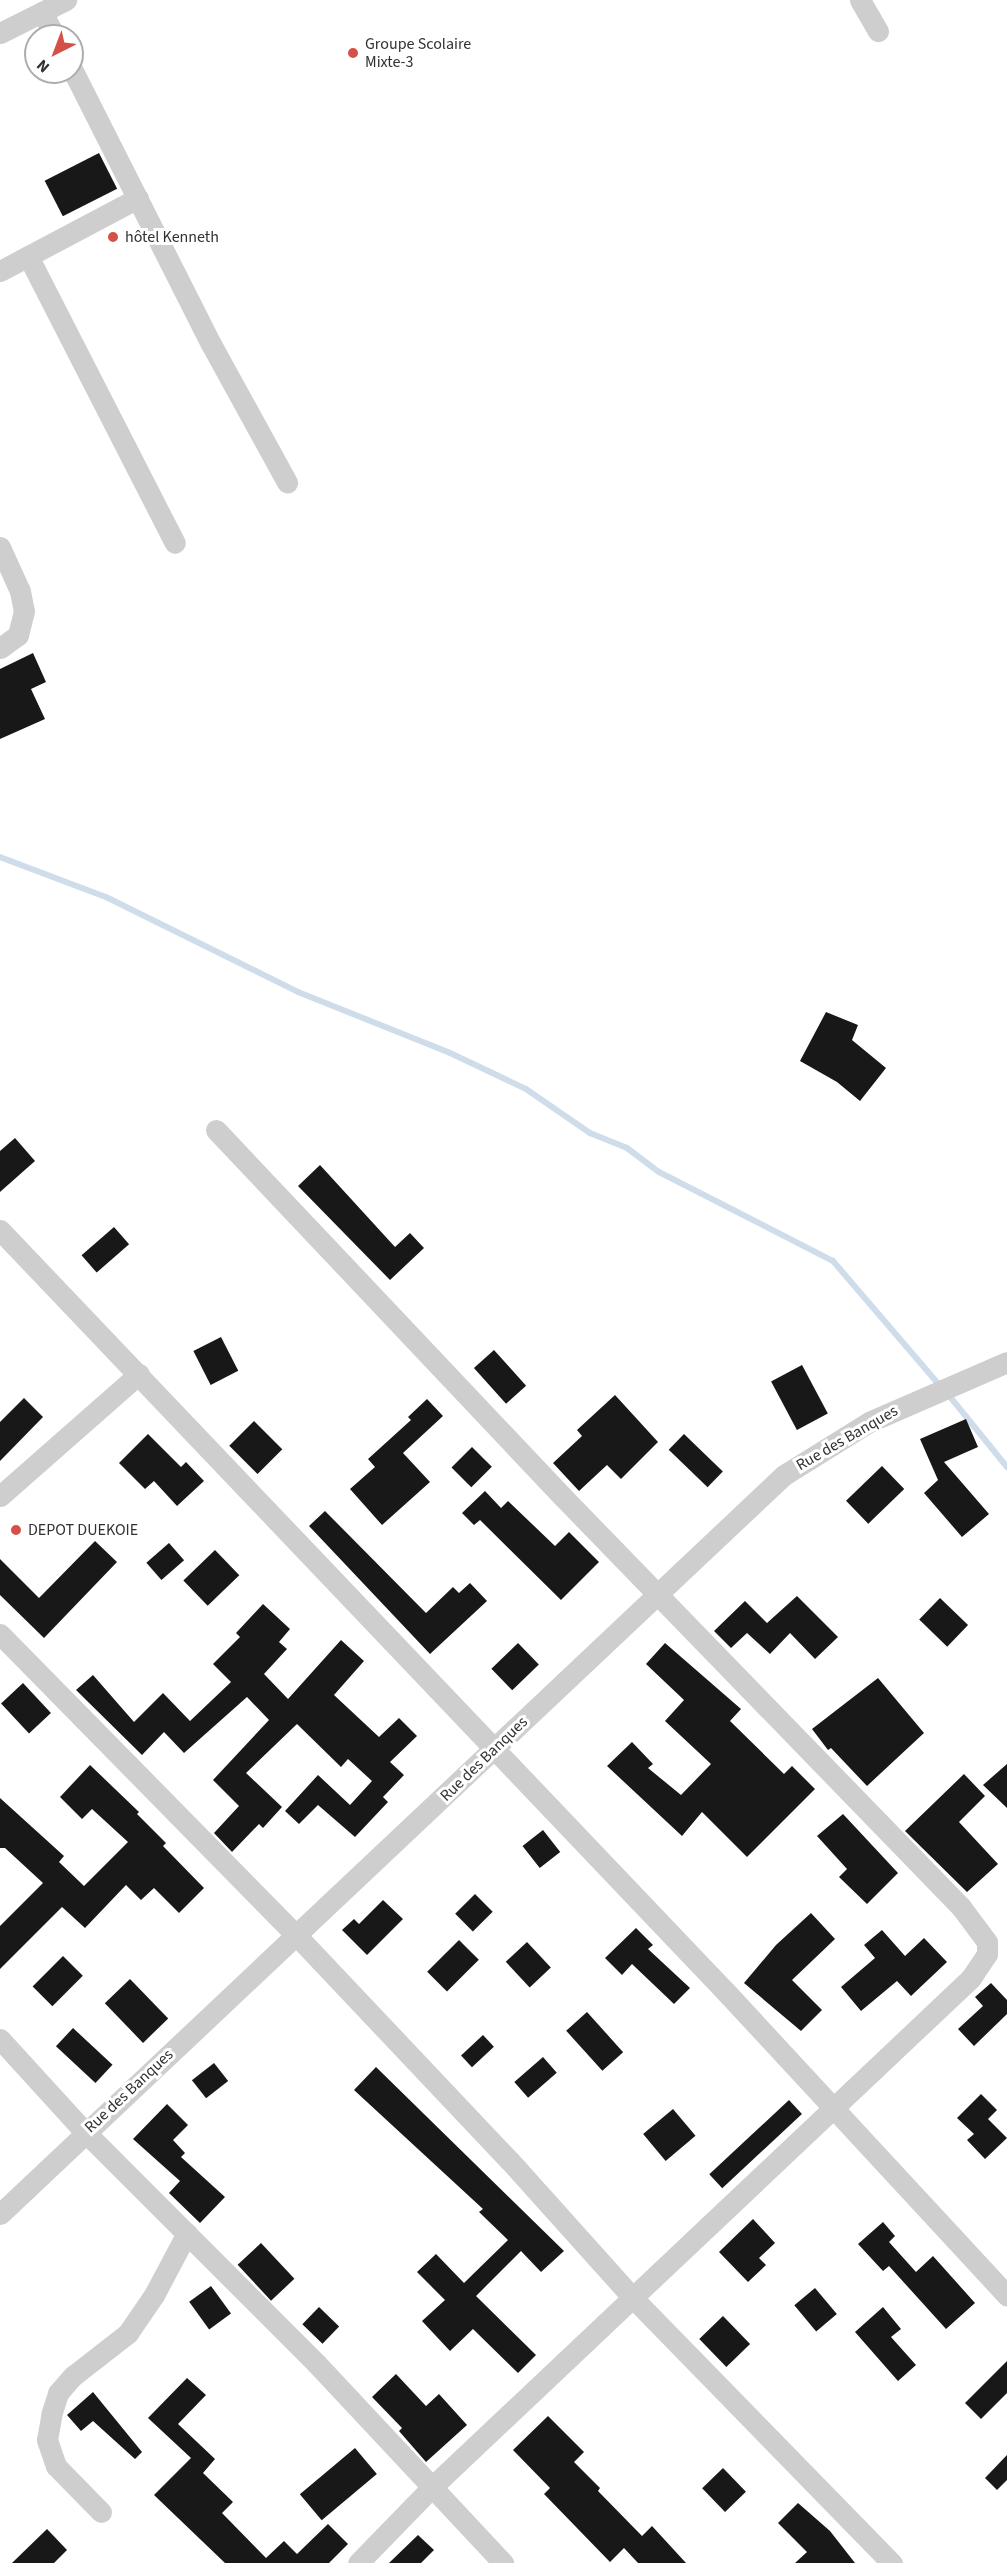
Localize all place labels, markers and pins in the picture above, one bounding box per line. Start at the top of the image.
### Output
place label: Groupe Scolaire Mixte-3 [365,34,471,72]
marker: Groupe Scolaire Mixte-3 [346,46,360,60]
place label: hôtel Kenneth [125,227,219,247]
marker: hôtel Kenneth [106,230,120,244]
place label: DEPOT DUEKOIE [28,1520,138,1540]
marker: DEPOT DUEKOIE [9,1523,23,1537]

